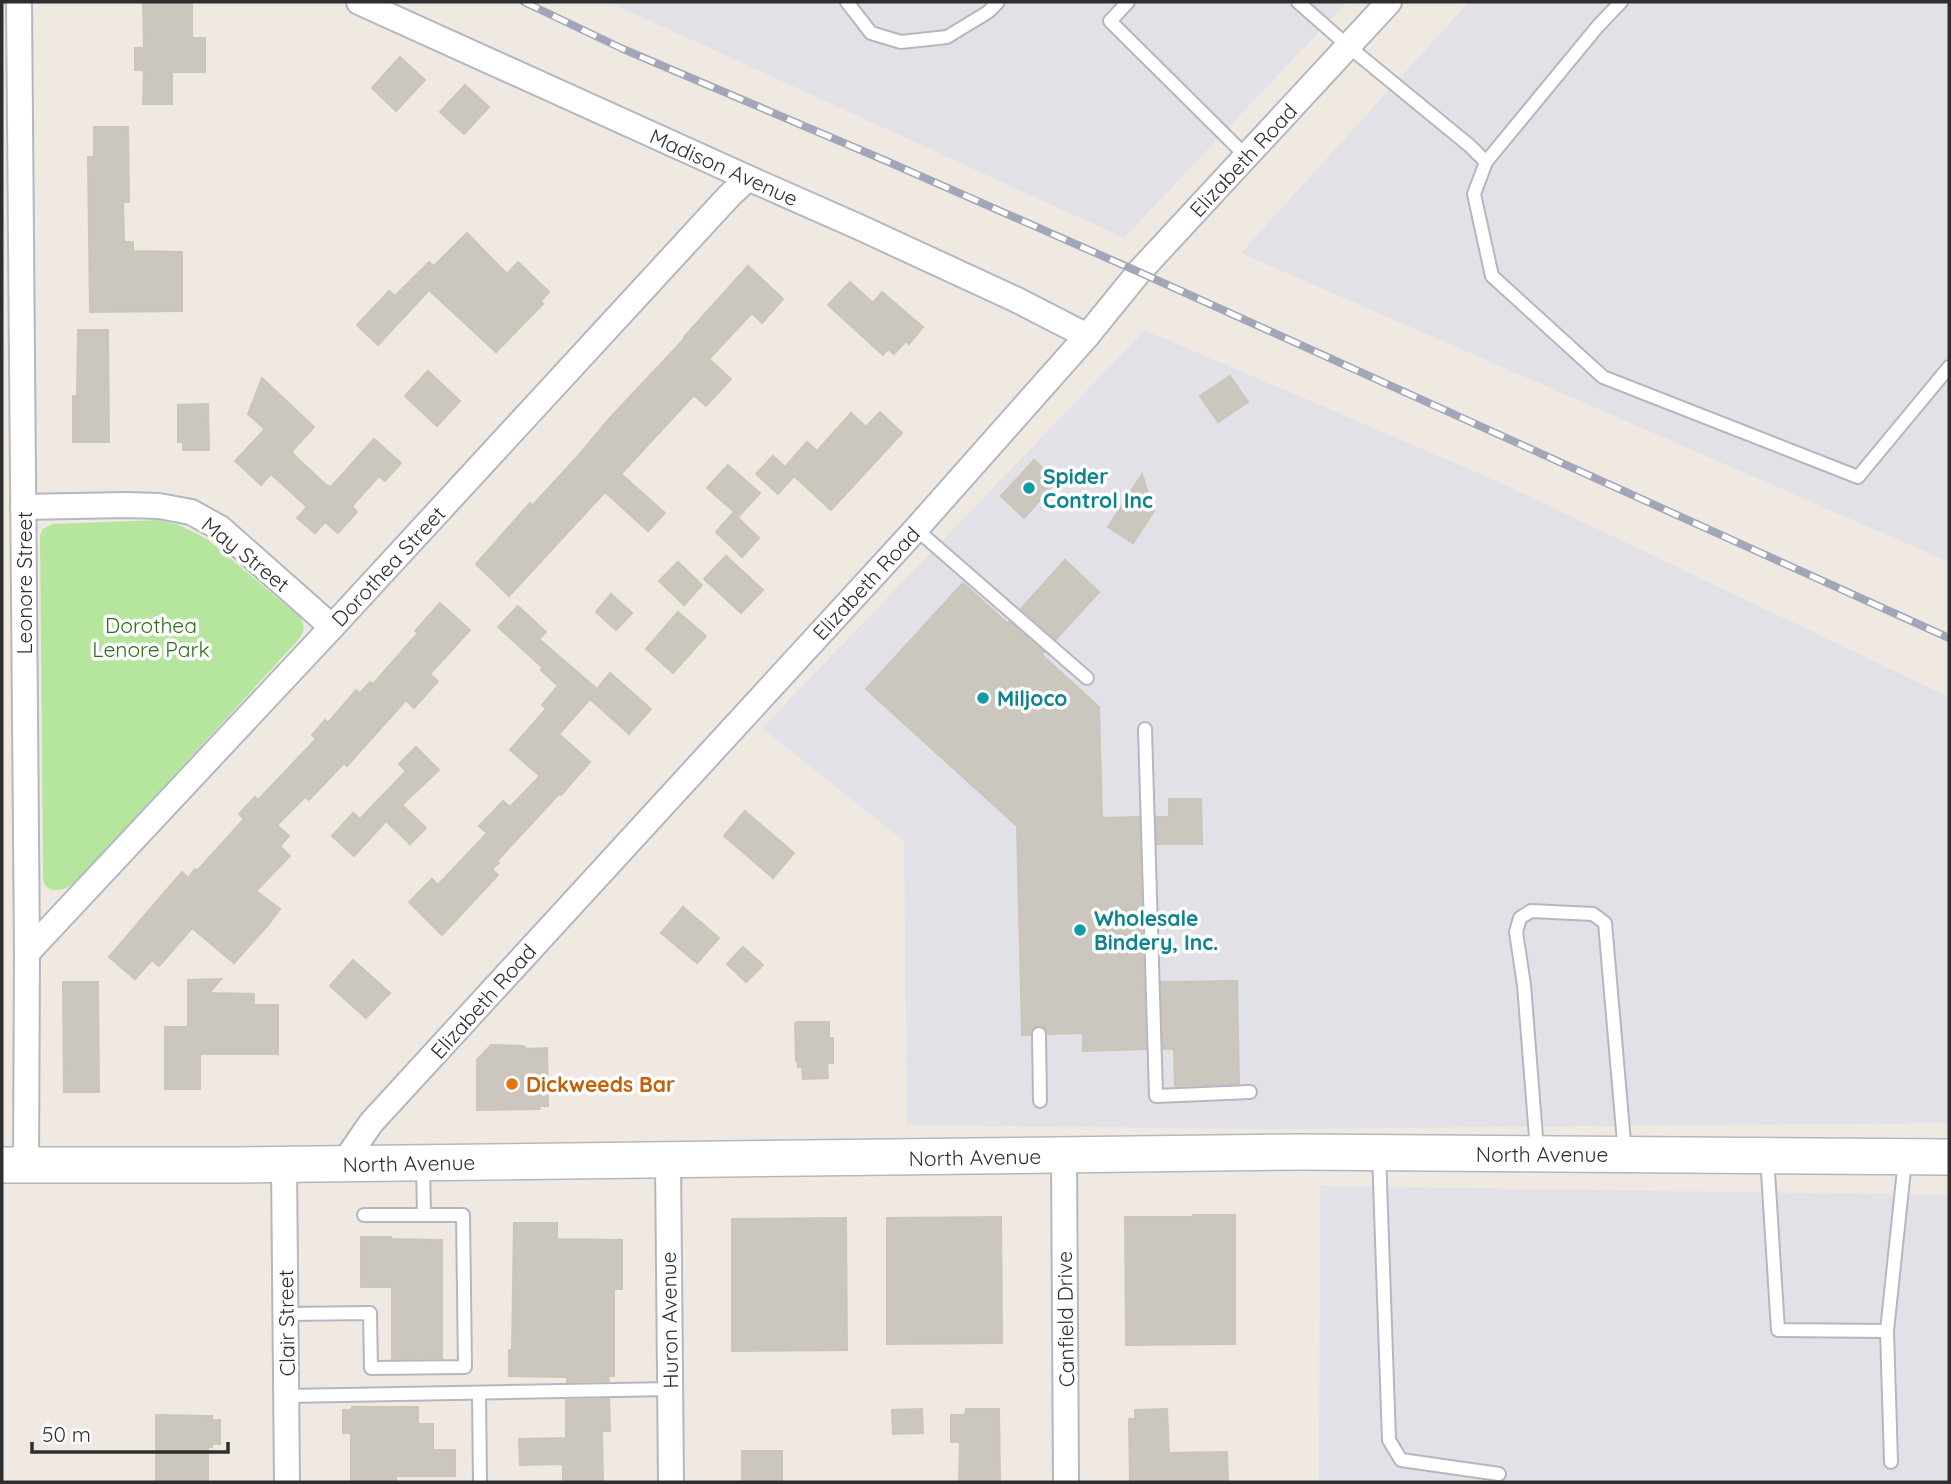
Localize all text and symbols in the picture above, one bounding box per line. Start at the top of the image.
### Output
street label: Elizabeth Road [1184,98,1302,222]
street label: Madison Avenue [646,123,802,211]
place label: Spider Control Inc [1043,463,1153,513]
marker: Spider Control Inc [1021,480,1037,496]
street label: Dorothea Street [326,500,450,632]
street label: Leonore Street [11,511,37,655]
street label: May Street [197,511,295,597]
street label: Elizabeth Road [807,521,925,645]
park label: Dorothea Lenore Park [92,612,210,662]
place label: Miljoco [997,685,1067,711]
marker: Miljoco [975,690,991,706]
place label: Wholesale Bindery, Inc. [1094,905,1218,955]
marker: Wholesale Bindery, Inc. [1072,922,1088,938]
street label: Elizabeth Road [425,938,541,1064]
place label: Dickweeds Bar [526,1071,675,1097]
marker: Dickweeds Bar [504,1076,520,1092]
street label: North Avenue [1476,1141,1608,1167]
street label: North Avenue [908,1143,1042,1171]
street label: North Avenue [342,1149,476,1177]
street label: Huron Avenue [655,1251,683,1389]
street label: Canfield Drive [1051,1251,1079,1387]
street label: Clair Street [272,1269,300,1377]
scale bar [32,1410,228,1454]
text: 50 m [42,1421,91,1447]

